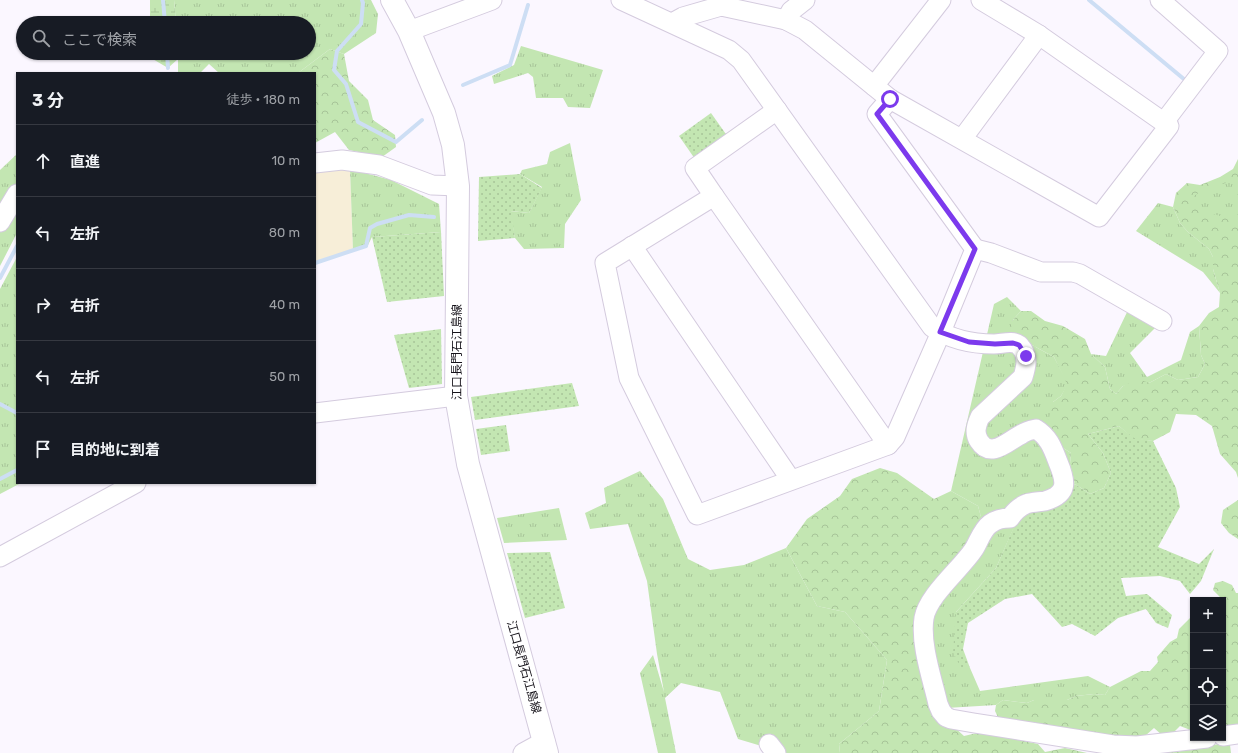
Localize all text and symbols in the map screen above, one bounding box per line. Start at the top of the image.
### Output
search box [16,16,316,60]
icon: search [30,27,52,49]
text: ここで検索 [62,31,137,49]
text: 3 分 [32,90,64,110]
route start [881,90,899,108]
text: 徒歩 · 180 m [227,92,300,107]
icon: ahead [32,150,54,172]
text: 直進 [70,153,100,171]
text: 10 m [271,153,300,168]
icon: left [32,222,54,244]
text: 左折 [70,225,100,243]
text: 80 m [269,225,300,240]
icon: right [32,294,54,316]
text: 右折 [70,297,100,315]
text: 40 m [269,297,300,312]
street label: 江口長門石江島線 [450,304,464,400]
route end [1017,347,1035,365]
icon: left [32,366,54,388]
text: 左折 [70,369,100,387]
text: 50 m [269,369,300,384]
icon: arrive [32,438,54,460]
text: 目的地に到着 [70,441,160,459]
map controls [1190,597,1226,741]
button: + [1190,597,1226,633]
street label: 江口長門石江島線 [504,619,544,715]
button: − [1190,633,1226,669]
button: locate [1190,669,1226,705]
button: layers [1190,705,1226,741]

